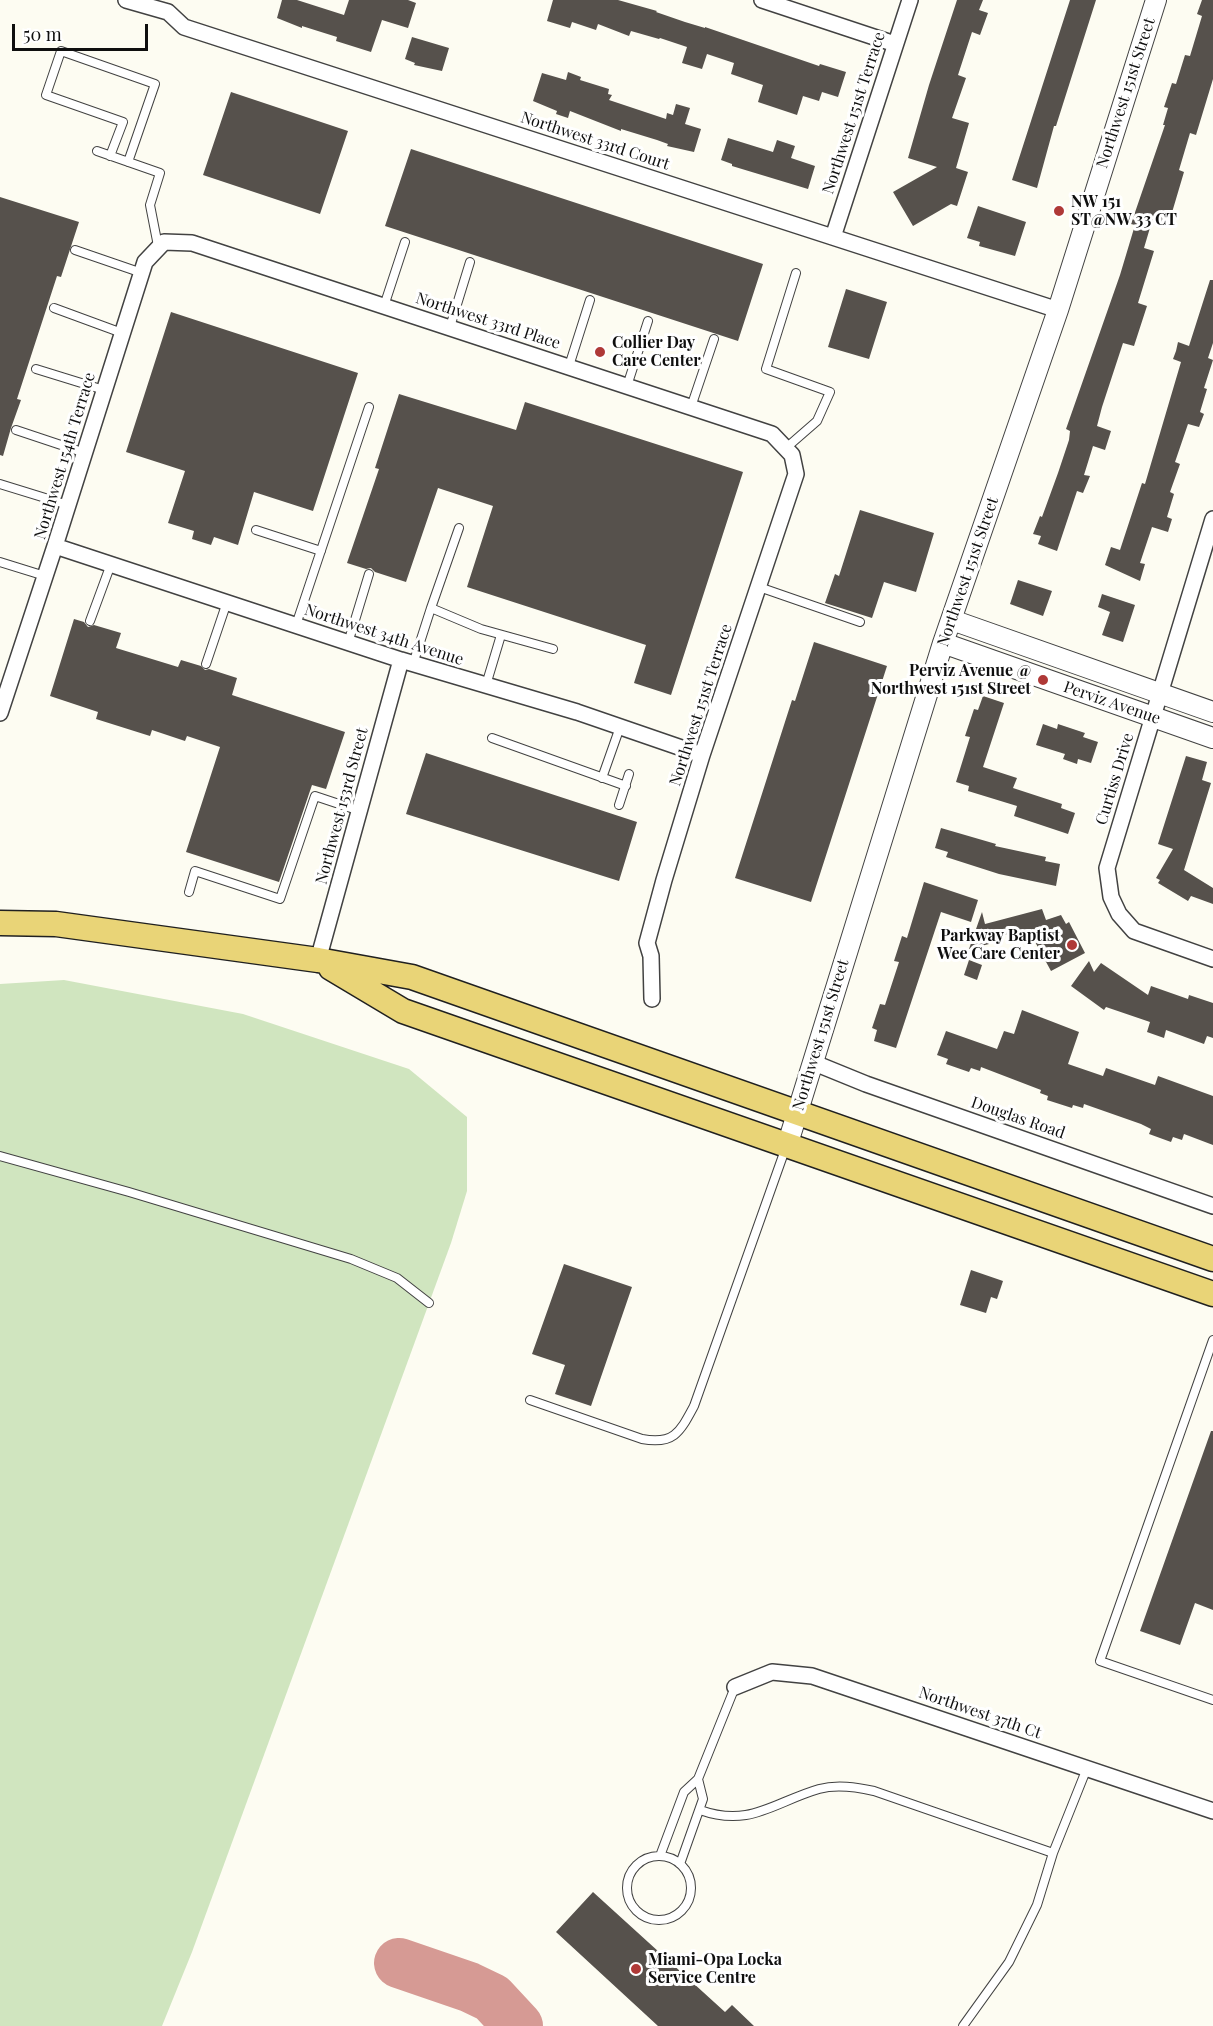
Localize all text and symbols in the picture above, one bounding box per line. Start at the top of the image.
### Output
scale bar [15,12,152,50]
street label: Northwest 151st Street [1093,15,1159,171]
text: 50 m [23,22,62,46]
street label: Northwest 151st Terrace [819,29,889,197]
street label: Northwest 33rd Court [518,108,672,174]
place label: NW 151 ST@NW 33 CT [1071,192,1177,230]
marker: NW 151 ST@NW 33 CT [1052,204,1066,218]
street label: Northwest 33rd Place [413,289,563,353]
place label: Collier Day Care Center [612,333,701,371]
marker: Collier Day Care Center [593,345,607,359]
street label: Northwest 154th Terrace [30,370,100,542]
street label: Northwest 151st Street [933,495,1003,649]
street label: Northwest 34th Avenue [302,600,466,670]
street label: Northwest 151st Terrace [666,621,736,789]
place label: Perviz Avenue @ Northwest 151st Street [871,661,1031,699]
marker: Perviz Avenue @ Northwest 151st Street [1036,673,1050,687]
street label: Perviz Avenue [1061,677,1163,729]
street label: Northwest 153rd Street [312,726,372,886]
street label: Curtiss Drive [1092,731,1138,827]
place label: Parkway Baptist Wee Care Center [937,926,1060,964]
marker: Parkway Baptist Wee Care Center [1065,938,1079,952]
street label: Northwest 151st Street [789,957,853,1113]
street label: Douglas Road [968,1093,1068,1143]
street label: Northwest 37th Ct [916,1683,1044,1743]
place label: Miami-Opa Locka Service Centre [648,1950,782,1988]
marker: Miami-Opa Locka Service Centre [629,1962,643,1976]

